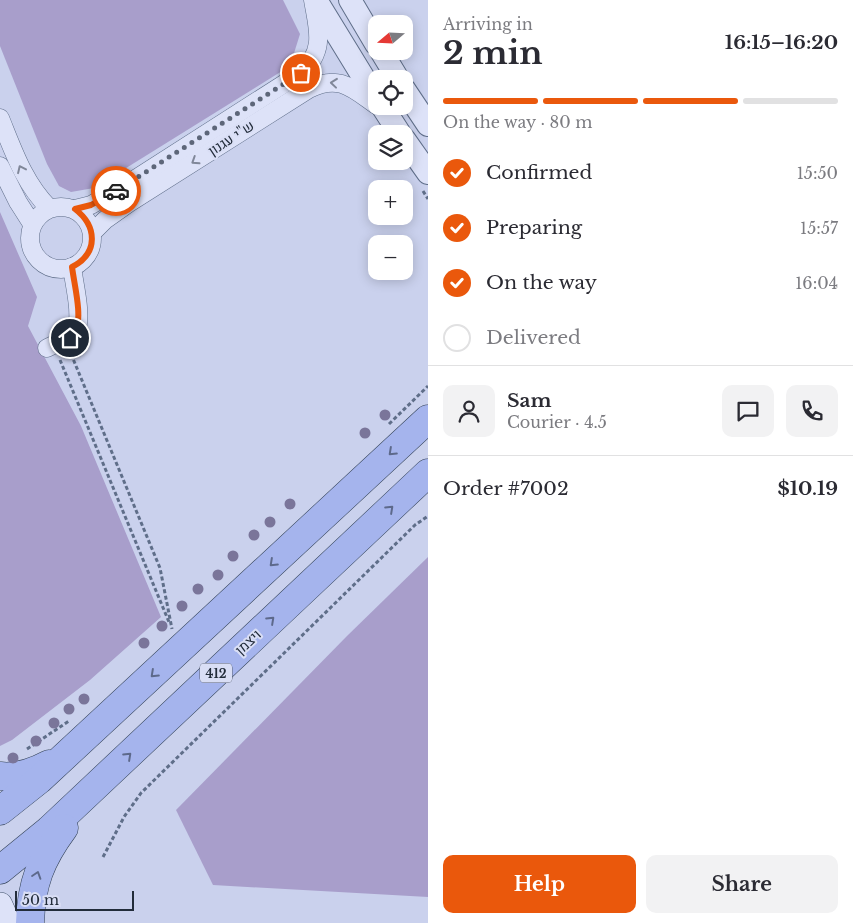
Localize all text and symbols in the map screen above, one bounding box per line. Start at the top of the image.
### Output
text: Arriving in [443,14,533,34]
north arrow [368,15,412,60]
map controls [368,15,413,280]
text: 16:15–16:20 [725,31,838,54]
text: 2 min [443,33,543,73]
pin [280,52,322,94]
icon: bag [287,59,315,87]
button: locate [368,70,413,115]
one-way arrow [330,78,338,89]
text: On the way · 80 m [443,112,593,132]
street label: ש"י עגנון [205,116,257,160]
button: layers [368,125,413,170]
one-way arrow [191,155,200,165]
icon: check [443,159,471,187]
text: Confirmed [486,161,592,184]
text: 15:50 [797,163,838,183]
one-way arrow [17,165,27,174]
courier [91,166,141,216]
icon: car [102,177,130,205]
button: + [368,180,413,225]
icon: check [443,214,471,242]
text: Preparing [486,216,582,239]
text: 15:57 [800,218,838,238]
button: − [368,235,413,280]
icon: check [443,269,471,297]
text: On the way [486,271,597,294]
text: 16:04 [795,273,838,293]
pin [49,317,91,359]
icon: home [56,324,84,352]
text: Delivered [486,326,581,349]
button: person [443,385,495,437]
button: chat [722,385,774,437]
button: phone [786,385,838,437]
text: Sam [507,389,552,412]
text: Courier · 4.5 [507,412,607,432]
one-way arrow [389,446,398,455]
text: Order #7002 [443,477,569,500]
text: $10.19 [777,477,838,500]
one-way arrow [384,506,393,515]
one-way arrow [270,557,279,566]
one-way arrow [266,617,275,626]
street label: ויצמן [231,626,265,658]
road number: 412 [200,664,232,682]
one-way arrow [151,668,160,677]
one-way arrow [122,753,131,762]
button: Help [443,855,636,913]
button: Share [646,855,838,913]
one-way arrow [32,871,42,880]
scale bar [15,888,134,911]
text: 50 m [22,891,59,909]

